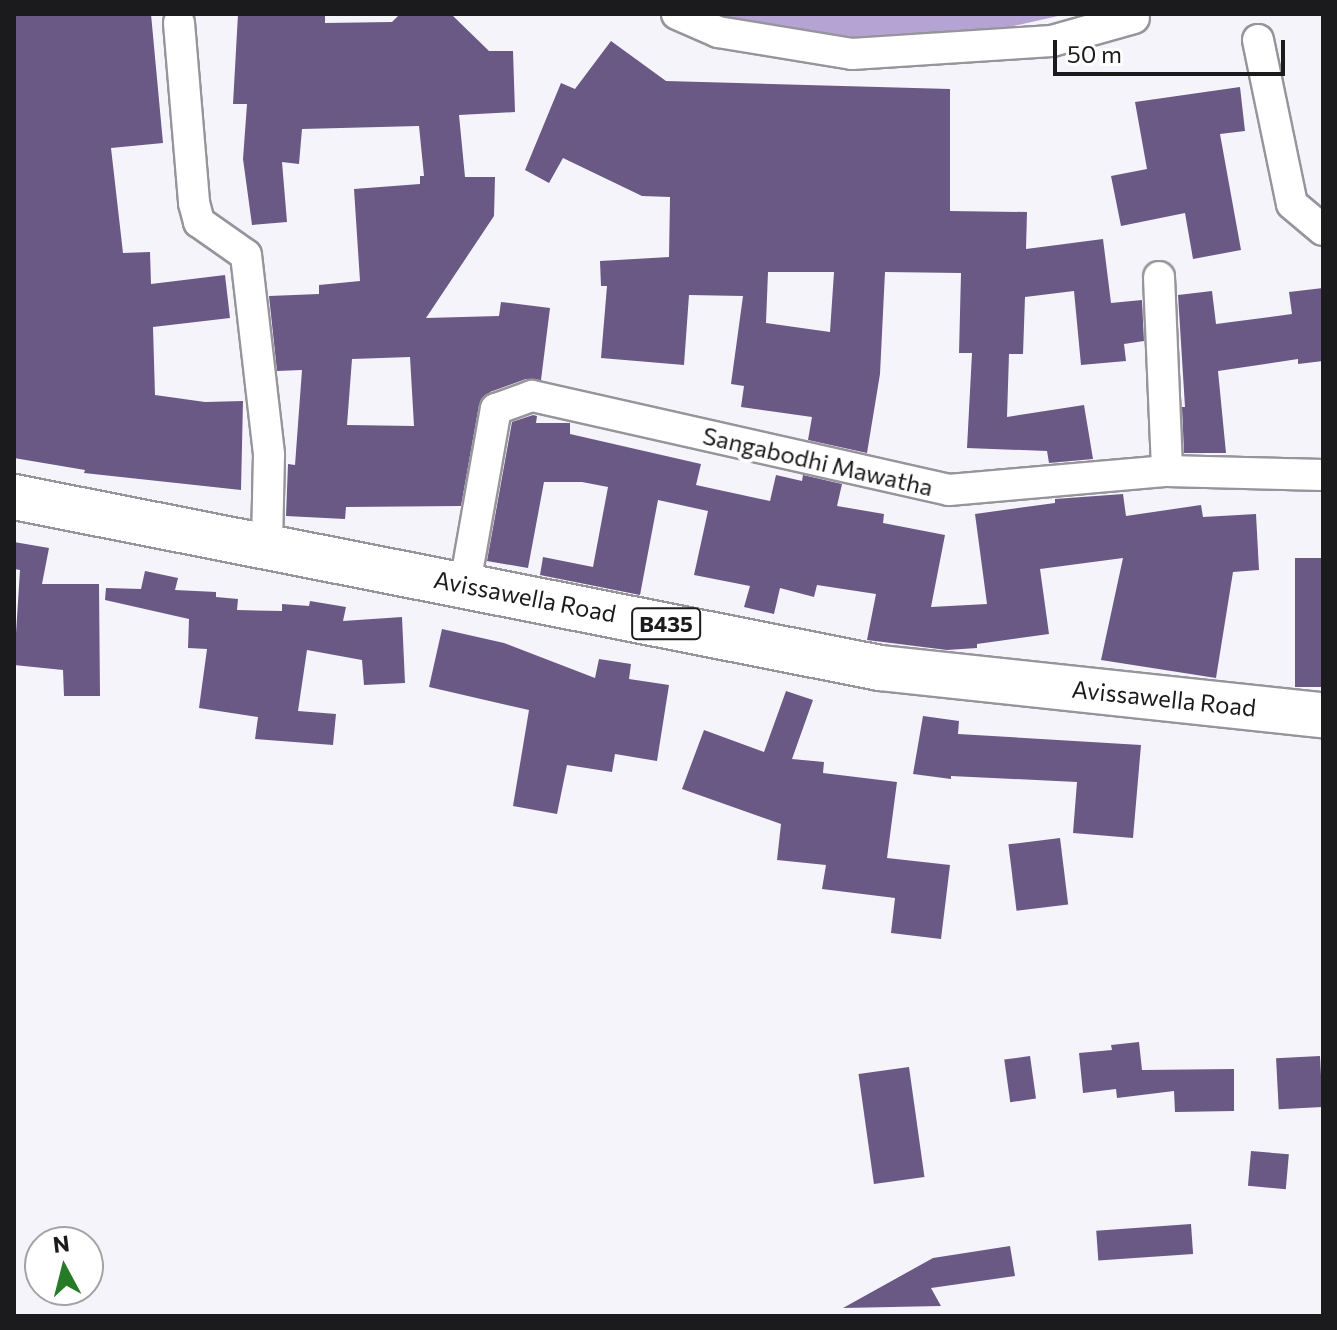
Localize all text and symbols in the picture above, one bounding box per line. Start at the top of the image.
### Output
scale bar [1057,24,1289,74]
text: 50 m [1067,39,1122,68]
street label: Sangabodhi Mawatha [700,420,936,502]
street label: Avissawella Road [431,564,619,628]
road number: B435 [630,606,702,642]
street label: Avissawella Road [1070,674,1258,722]
north arrow [24,1226,104,1306]
text: N [51,1229,71,1258]

